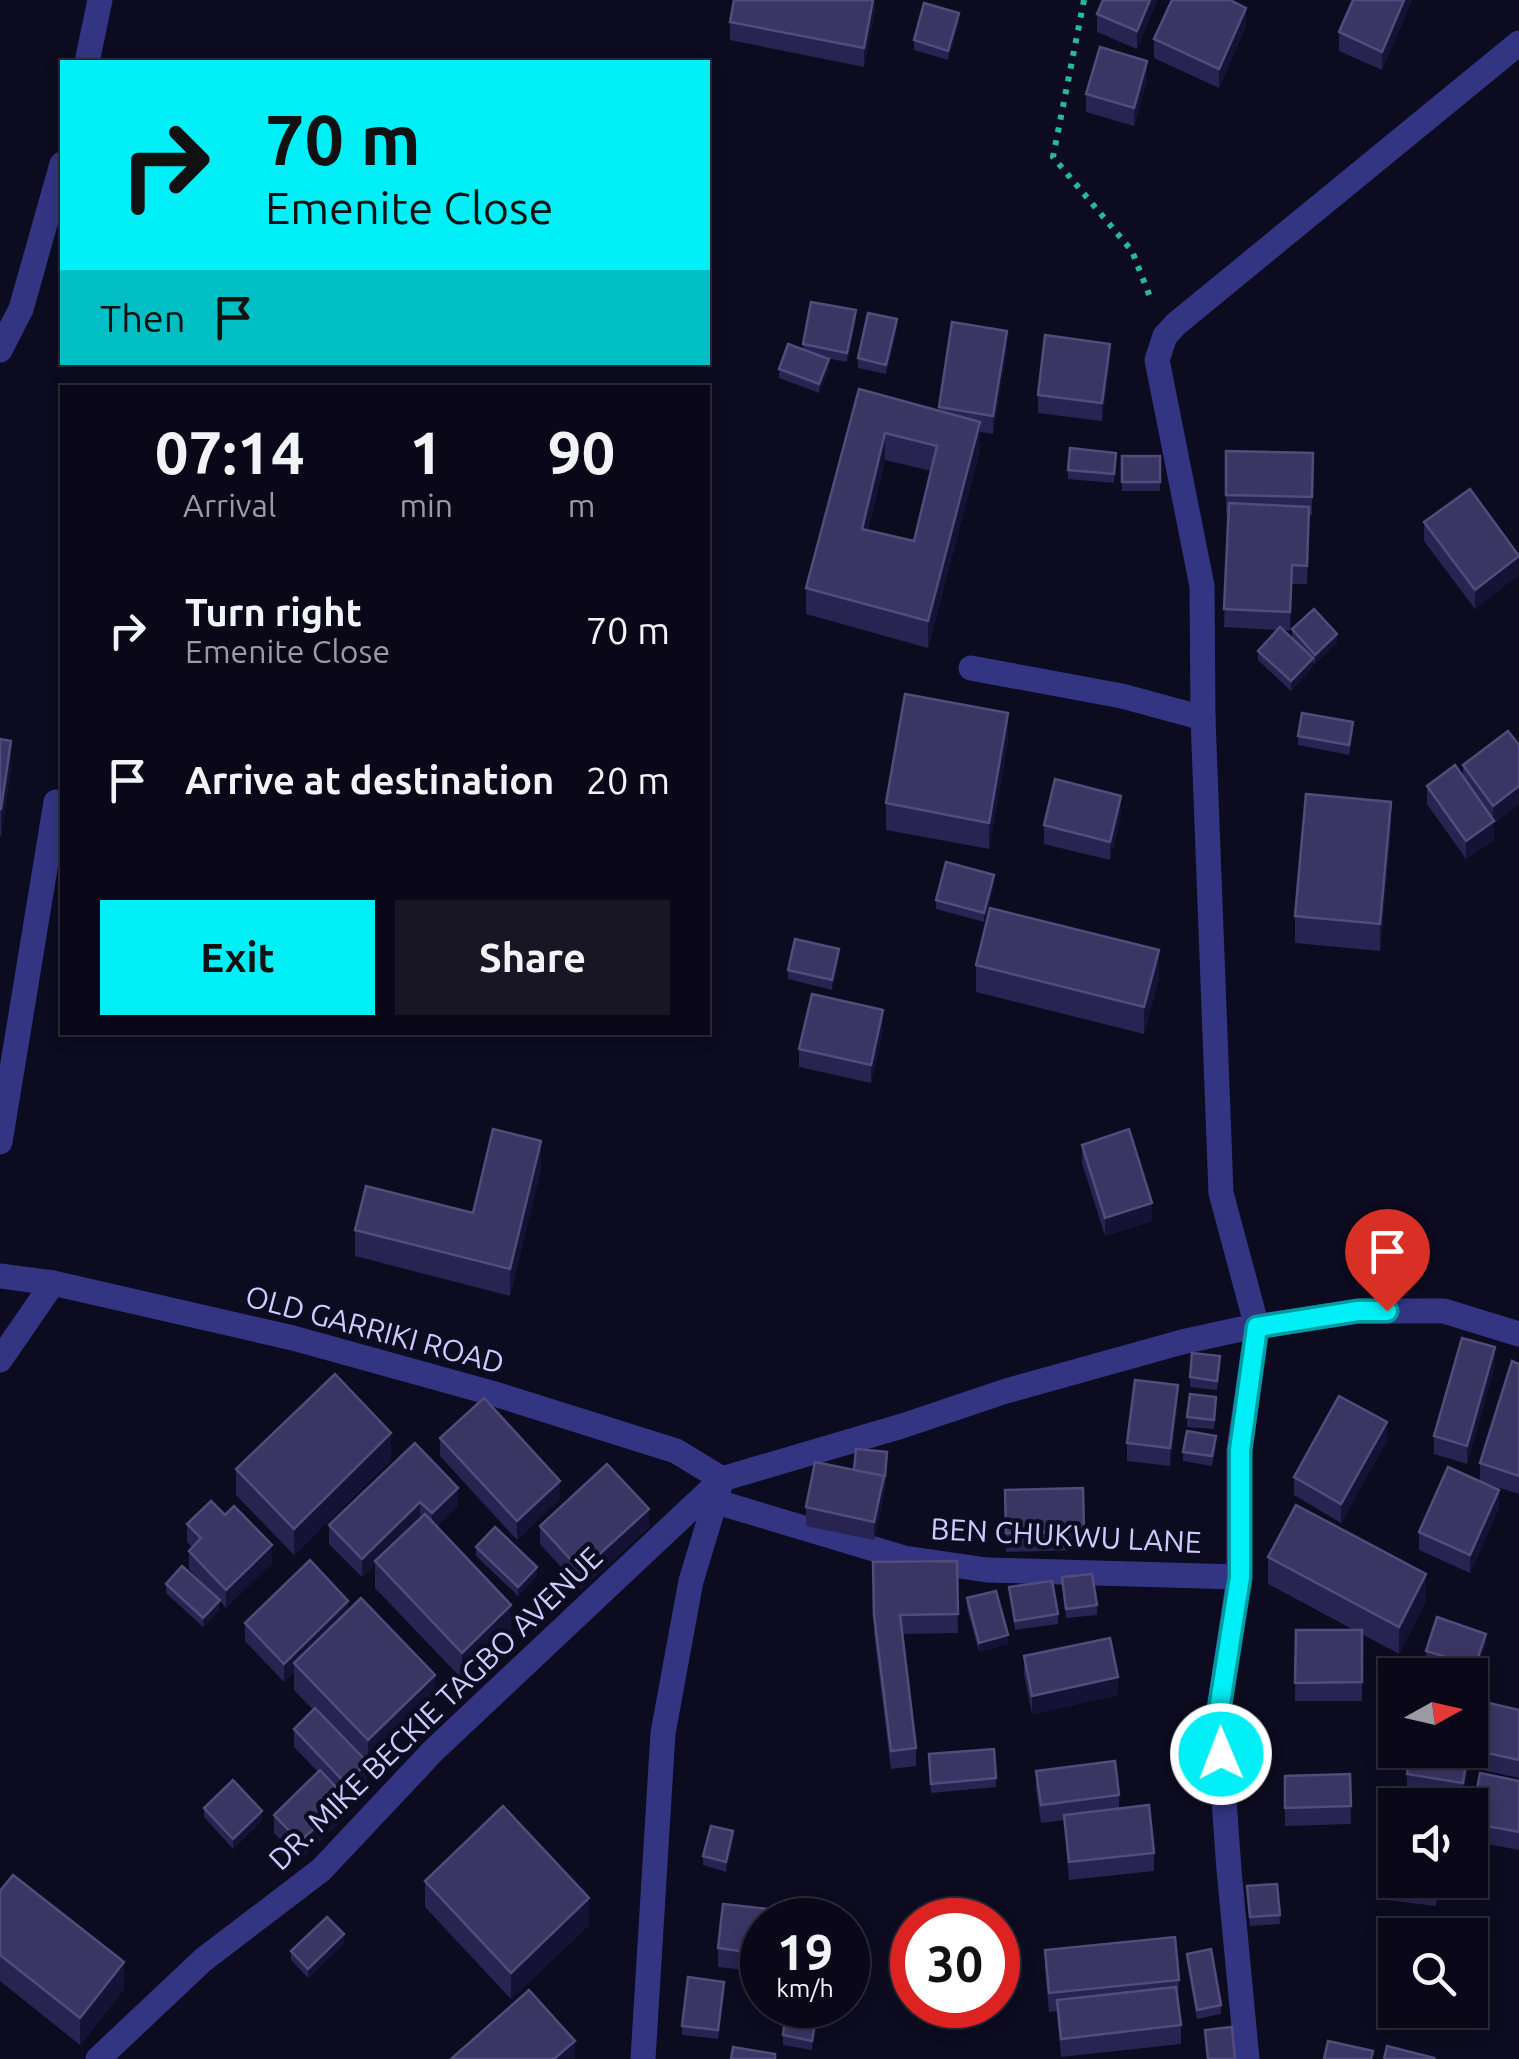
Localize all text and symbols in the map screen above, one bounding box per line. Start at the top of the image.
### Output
icon: right [100,100,230,230]
text: 70 m [265,100,421,178]
text: Emenite Close [265,182,553,233]
icon: arrive [206,290,261,345]
text: Then [100,297,186,339]
text: 07:14 [155,418,305,485]
text: 1 [409,418,443,485]
text: 90 [548,418,615,485]
text: Arrival [183,487,276,523]
text: min [399,487,453,523]
text: m [568,487,595,523]
text: Turn right [185,591,362,633]
icon: right [100,603,155,658]
text: 70 m [586,609,670,651]
text: Emenite Close [185,633,390,669]
icon: arrive [100,753,155,808]
text: Arrive at destination [185,759,554,801]
text: 20 m [586,759,670,801]
button: Exit [100,900,375,1015]
button: Share [395,900,670,1015]
pin [1345,1209,1430,1312]
icon: arrive [1360,1224,1415,1279]
street label: OLD GARRIKI ROAD [242,1278,508,1380]
street label: BEN CHUKWU LANE [930,1511,1202,1559]
street label: DR. MIKE BECKIE TAGBO AVENUE [261,1540,609,1876]
north arrow [1378,1658,1488,1768]
map controls [1378,1658,1488,2028]
position arrow [1169,1702,1273,1806]
button: sound [1378,1788,1488,1898]
speed limit sign: 30 [890,1898,1020,2028]
button: search [1378,1918,1488,2028]
text: 19 [777,1923,833,1979]
text: km/h [776,1974,834,2002]

